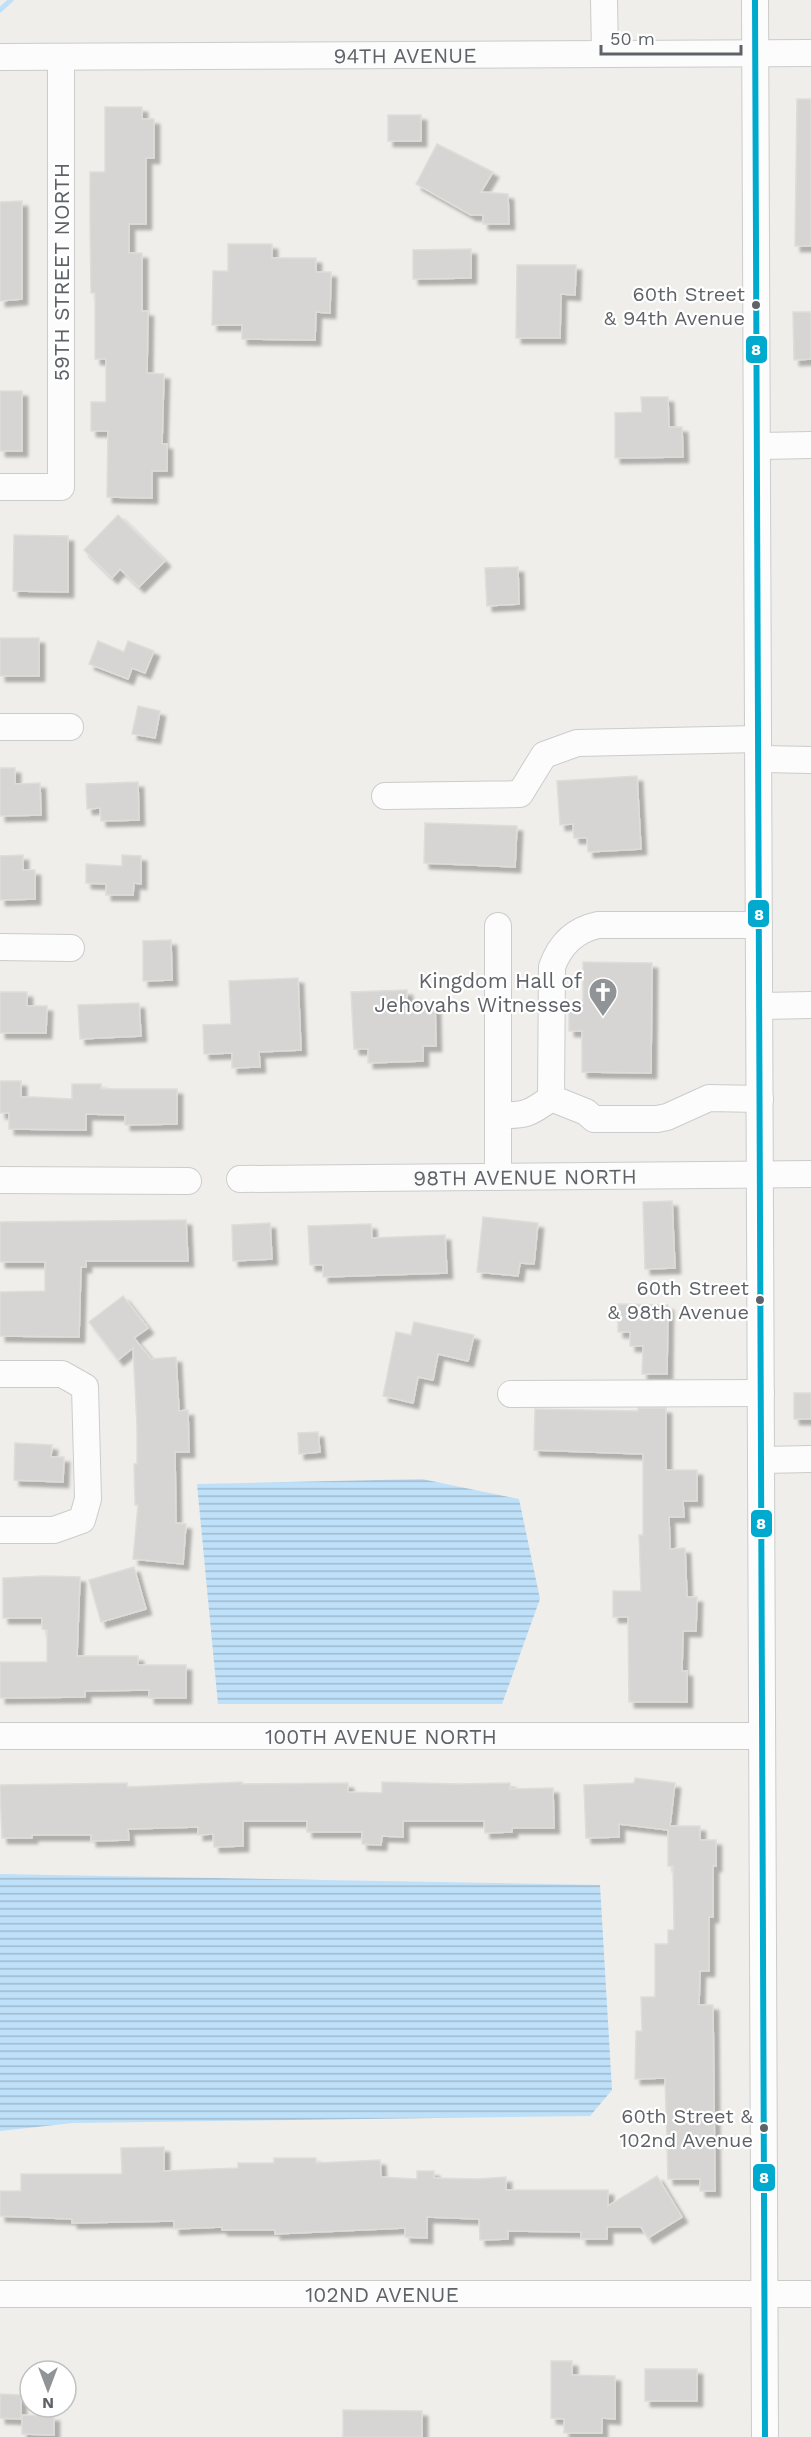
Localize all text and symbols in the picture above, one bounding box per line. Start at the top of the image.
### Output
scale bar [601,18,740,56]
text: 50 m [610,28,655,49]
street label: 94TH AVENUE [333,42,477,68]
street label: 59TH STREET NORTH [49,163,74,381]
place label: 60th Street & 94th Avenue [604,282,746,330]
marker: 60th Street & 94th Avenue [750,299,762,311]
line badge: 8 [745,335,768,364]
text: 8 [751,340,761,359]
line badge: 8 [747,899,770,928]
text: 8 [754,905,764,924]
place label: Kingdom Hall of Jehovahs Witnesses [374,968,582,1017]
church icon: Kingdom Hall of Jehovahs Witnesses [587,976,619,1018]
street label: 98TH AVENUE NORTH [413,1163,637,1190]
place label: 60th Street & 98th Avenue [608,1276,750,1324]
marker: 60th Street & 98th Avenue [754,1294,766,1306]
line badge: 8 [750,1509,773,1538]
text: 8 [756,1514,766,1533]
street label: 100TH AVENUE NORTH [265,1724,497,1749]
place label: 60th Street & 102nd Avenue [619,2104,754,2152]
marker: 60th Street & 102nd Avenue [758,2122,770,2134]
line badge: 8 [752,2163,776,2192]
text: 8 [759,2168,769,2187]
street label: 102ND AVENUE [305,2282,459,2307]
north arrow [18,2359,78,2419]
text: N [42,2394,54,2413]

